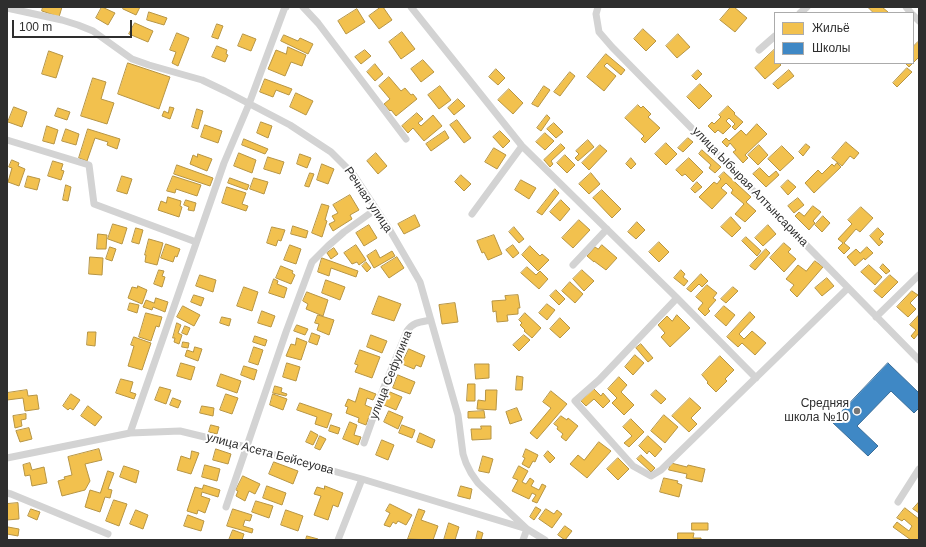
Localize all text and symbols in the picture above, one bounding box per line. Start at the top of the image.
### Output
scale bar [14,12,134,38]
legend [774,12,914,64]
text: 100 m [19,20,52,34]
text: Жильё [812,21,850,35]
text: Школы [812,41,850,55]
street label: улица Ыбырая Алтынсарина [689,124,811,250]
street label: Речная улица [341,164,395,236]
street label: улица Сефулина [367,329,415,421]
place label: Средняя школа №10 [784,397,849,425]
marker: Средняя школа №10 [852,406,862,416]
street label: улица Асета Бейсеуова [205,430,335,478]

